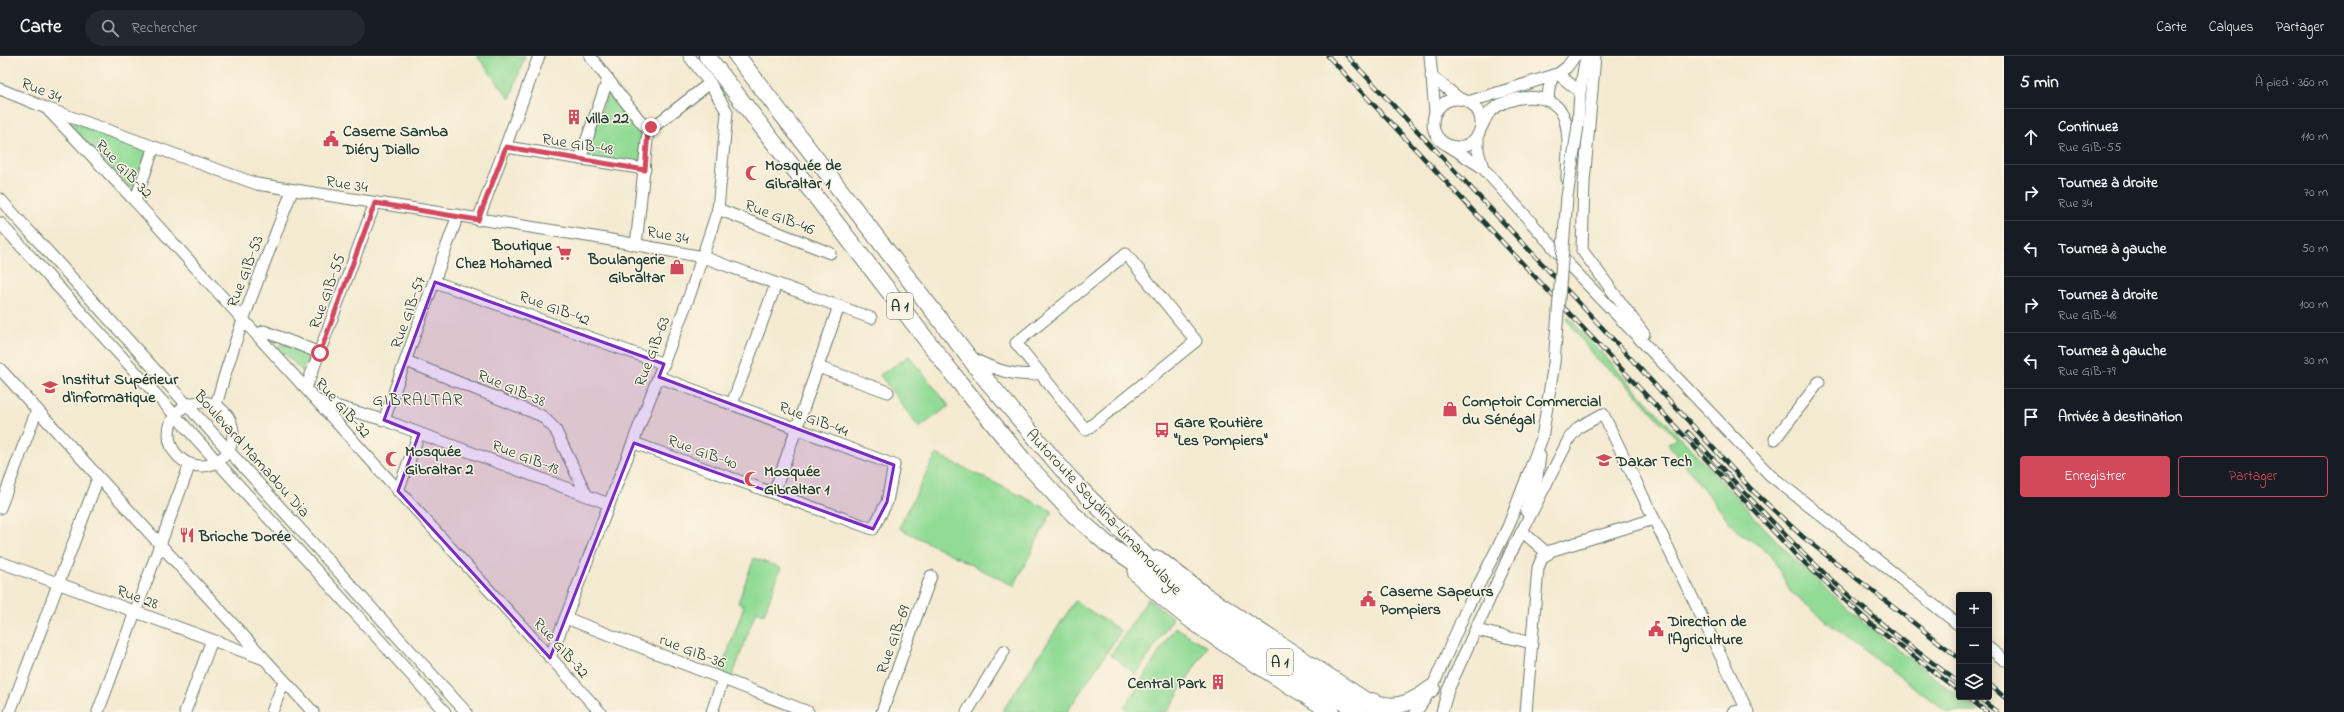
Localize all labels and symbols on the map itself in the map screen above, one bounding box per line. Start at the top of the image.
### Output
street label: Rue 34 [17,72,66,110]
place label: villa 22 [585,107,629,131]
building icon: villa 22 [565,108,583,126]
route end [642,118,660,136]
place label: Caserne Samba Diéry Diallo [342,120,449,163]
street label: Rue GIB-48 [540,127,615,162]
public building icon: Caserne Samba Diéry Diallo [322,130,340,148]
street label: Rue GIB-32 [89,134,158,204]
place label: Mosquée de Gibraltar 1 [765,154,842,196]
mosque icon: Mosquée de Gibraltar 1 [744,164,762,182]
street label: Rue 34 [324,170,370,200]
street label: Rue GIB-46 [741,194,818,242]
street label: Rue 34 [645,220,691,252]
street label: Rue GIB-53 [221,232,271,311]
place label: Boutique Chez Mohamed [455,234,553,276]
supermarket icon: Boutique Chez Mohamed [555,244,573,262]
place label: Boulangerie Gibraltar [587,248,666,290]
street label: Rue GIB-55 [303,251,352,332]
shop icon: Boulangerie Gibraltar [668,258,686,276]
street label: Rue GIB-57 [385,273,433,352]
street label: Rue GIB-42 [515,285,593,333]
road number: A 1 [887,293,913,319]
street label: Rue GIB-63 [629,313,677,390]
route start [311,344,329,362]
street label: Rue GIB-38 [473,364,549,414]
place label: Institut Supérieur d'informatique [62,368,179,410]
street label: Rue GIB-32 [309,373,376,444]
school or university icon: Institut Supérieur d'informatique [41,378,59,396]
street label: Boulevard Mamadou Dia [187,385,315,523]
district label: GIBRALTAR [373,388,463,413]
place label: Comptoir Commercial du Sénégal [1462,390,1601,433]
street label: Rue GIB-44 [775,396,852,444]
shop icon: Comptoir Commercial du Sénégal [1441,400,1459,418]
place label: Gare Routière "Les Pompiers" [1173,411,1268,453]
bus stop icon: Gare Routière "Les Pompiers" [1153,421,1171,439]
street label: Autoroute Seydina-Limamoulaye [1020,424,1188,602]
street label: Rue GIB-40 [664,429,741,477]
street label: Rue GIB-18 [488,434,563,482]
place label: Mosquée Gibraltar 2 [405,440,474,482]
mosque icon: Mosquée Gibraltar 2 [384,450,402,468]
place label: Dakar Tech [1615,450,1692,474]
school or university icon: Dakar Tech [1595,451,1613,469]
place label: Mosquée Gibraltar 1 [764,460,831,502]
mosque icon: Mosquée Gibraltar 1 [743,470,761,488]
place label: Brioche Dorée [198,525,292,549]
restaurant icon: Brioche Dorée [178,526,196,544]
street label: Rue 28 [113,579,162,617]
place label: Caserne Sapeurs Pompiers [1380,580,1494,622]
public building icon: Caserne Sapeurs Pompiers [1359,590,1377,608]
street label: Rue GIB-69 [870,602,917,677]
place label: Direction de l'Agriculture [1667,610,1747,653]
street label: Rue GIB-32 [527,613,594,684]
public building icon: Direction de l'Agriculture [1647,620,1665,638]
street label: rue GIB-36 [656,628,729,676]
road number: A 1 [1267,649,1293,675]
place label: Central Park [1128,672,1207,696]
building icon: Central Park [1209,673,1227,691]

